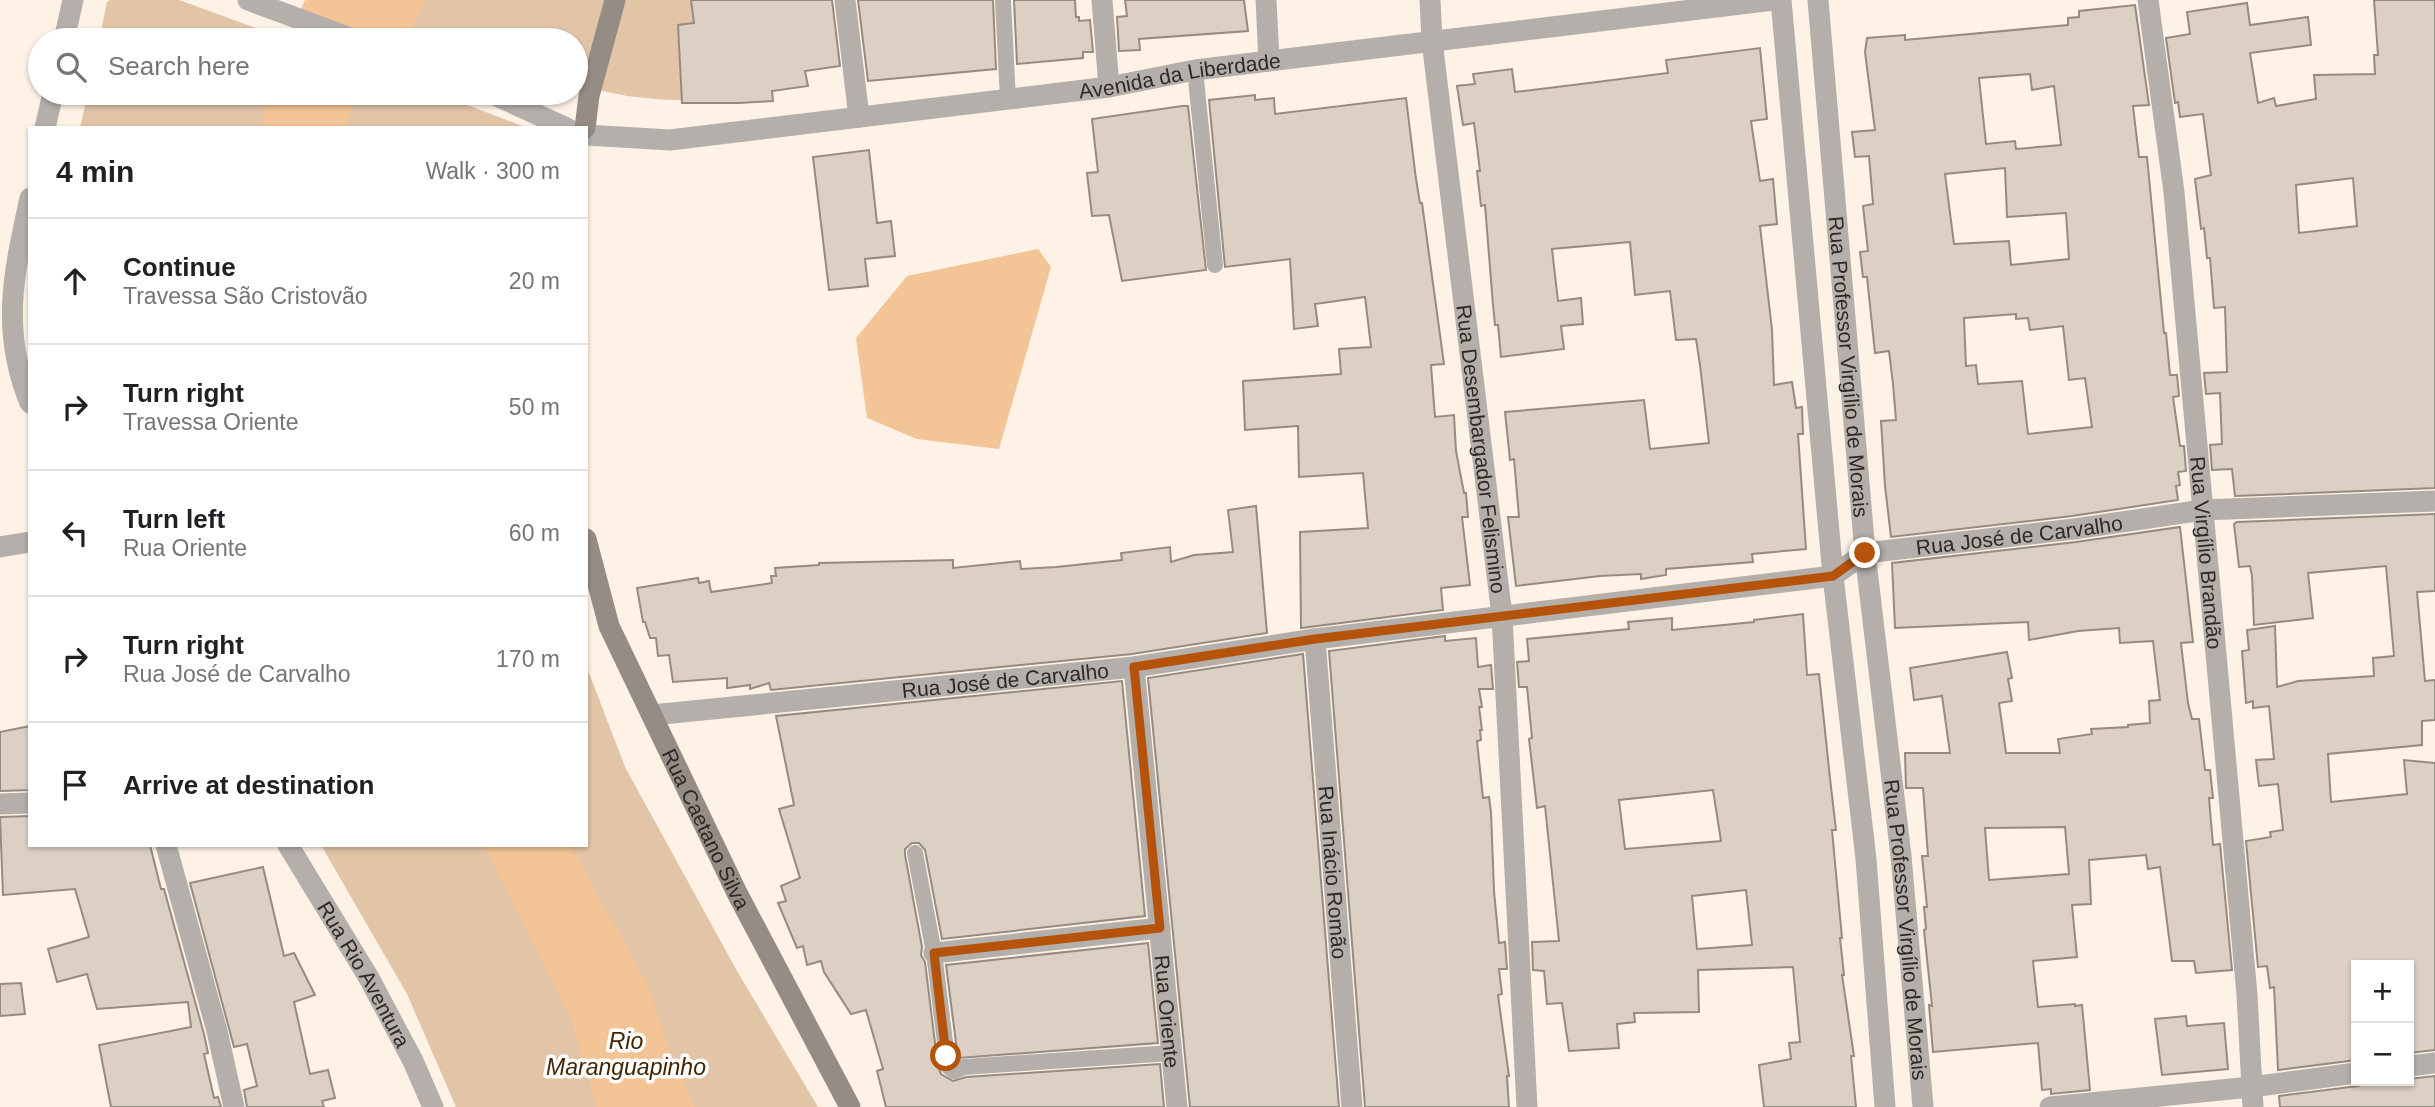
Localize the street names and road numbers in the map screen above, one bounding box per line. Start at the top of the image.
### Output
street label: Avenida da Liberdade [1077,48,1282,102]
street label: Rua Professor Virgílio de Morais [1825,215,1873,518]
street label: Rua Desembargador Felismino [1453,303,1511,595]
street label: Rua Virgílio Brandão [2187,455,2227,650]
street label: Rua José de Carvalho [1915,511,2124,559]
street label: Rua José de Carvalho [901,658,1110,702]
street label: Rua Caetano Silva [658,745,755,913]
street label: Rua Professor Virgílio de Morais [1880,778,1932,1081]
street label: Rua Inácio Romão [1315,785,1352,960]
street label: Rua Rio Aventura [313,897,415,1051]
street label: Rua Oriente [1151,954,1185,1069]

